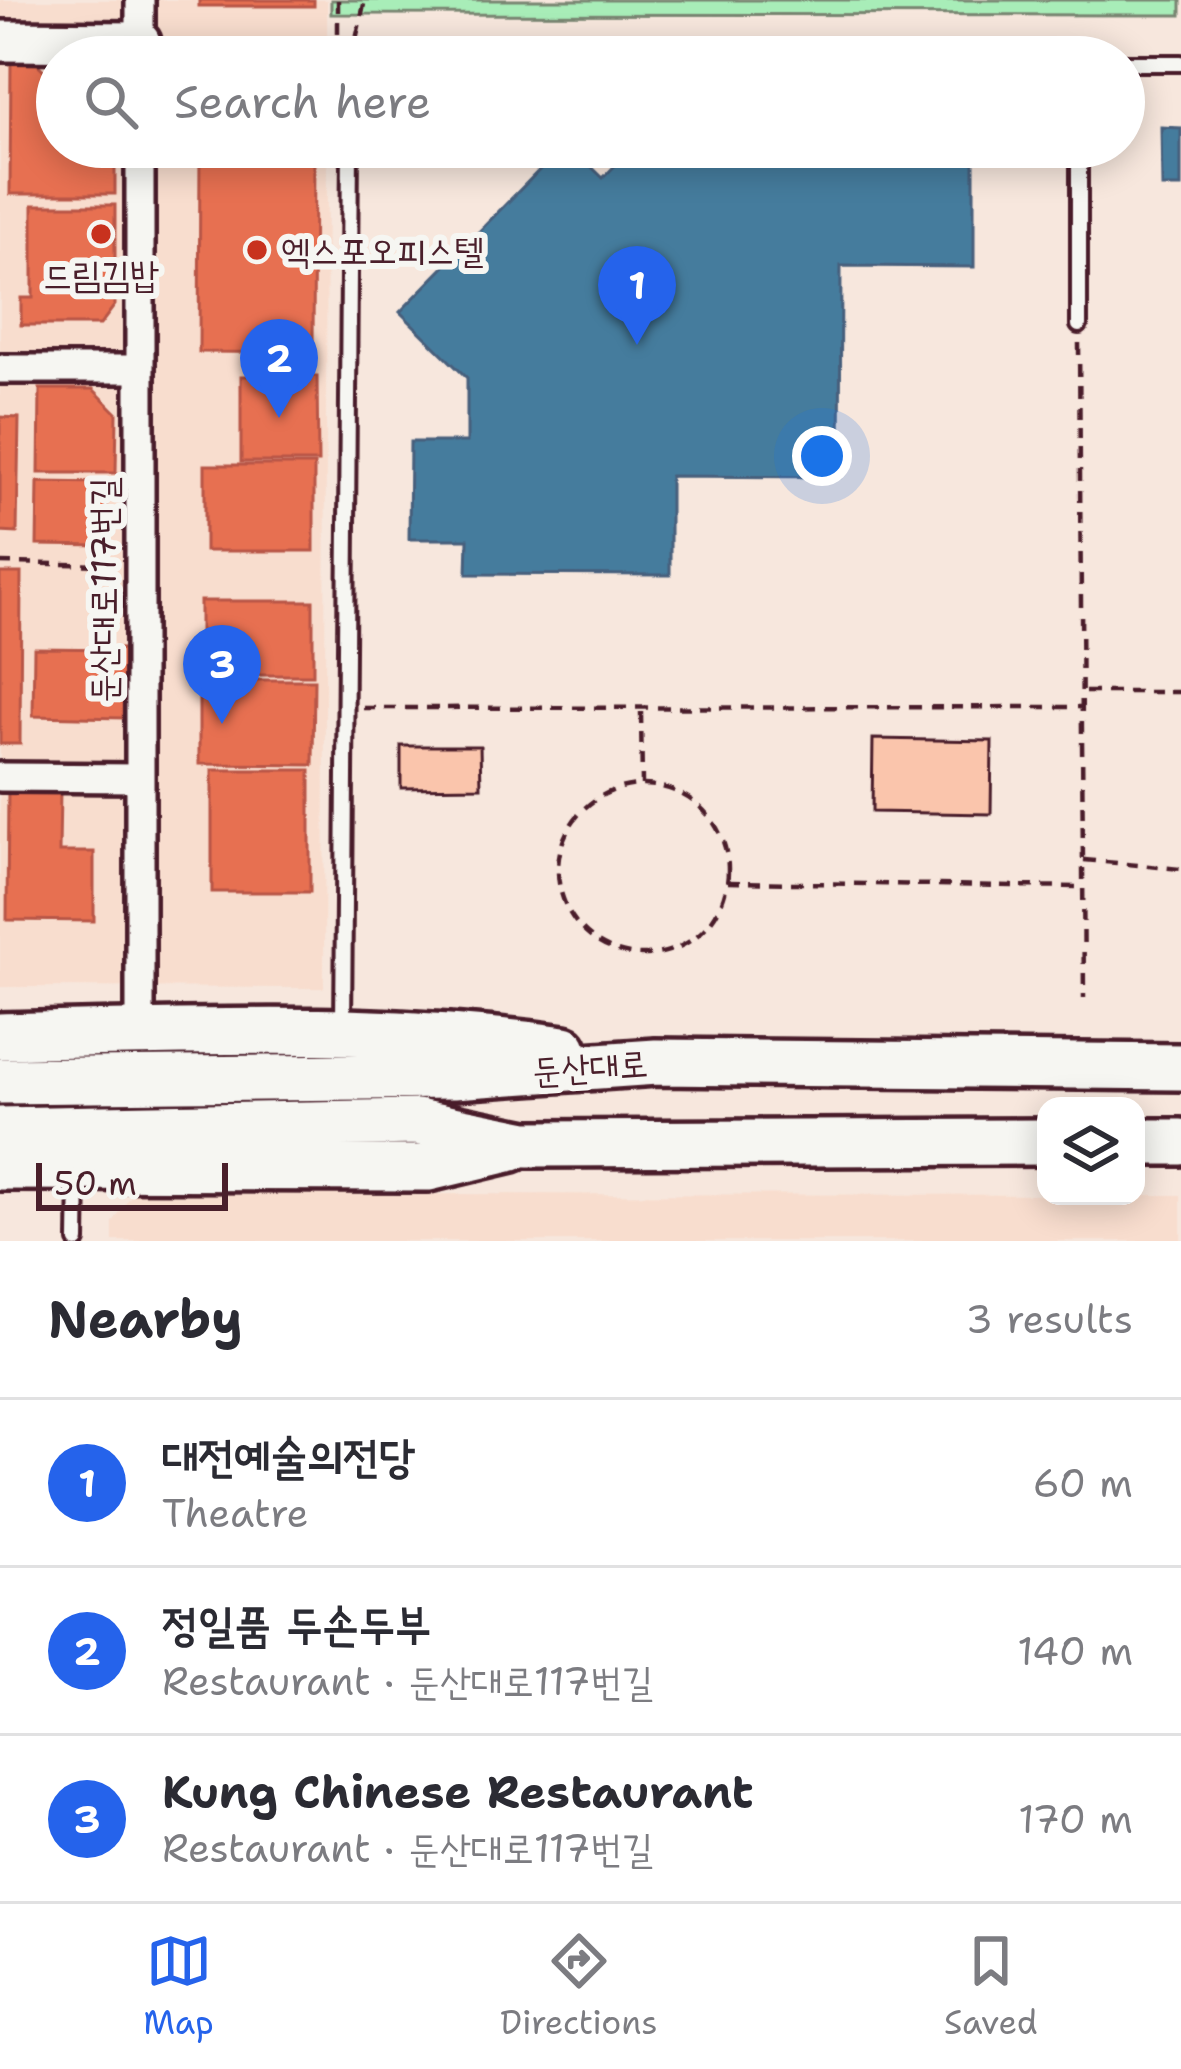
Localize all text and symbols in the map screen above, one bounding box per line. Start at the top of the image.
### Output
search box [36,36,1145,168]
icon: search [78,69,144,135]
text: Search here [174,72,431,132]
marker: 드림김밥 [88,221,114,247]
place label: 엑스포오피스텔 [281,226,484,275]
marker: 엑스포오피스텔 [244,237,270,263]
pin: 1 [598,246,676,345]
place label: 드림김밥 [43,250,159,299]
pin: 2 [240,319,318,418]
your location [792,426,852,486]
street label: 둔산대로117번길 [79,477,128,703]
pin: 3 [183,625,261,724]
street label: 둔산대로 [530,1039,650,1095]
map controls [1037,1097,1145,1205]
button: layers [1037,1097,1145,1205]
scale bar [36,1157,228,1210]
text: 50 m [54,1161,137,1206]
text: Nearby [48,1285,243,1353]
text: 3 results [966,1293,1133,1345]
text: 대전예술의전당 [162,1426,415,1486]
text: 1 [78,1457,96,1509]
text: 60 m [1033,1457,1133,1509]
text: Theatre [162,1487,309,1539]
text: 정일품 두손두부 [162,1594,431,1654]
text: 2 [73,1625,101,1677]
text: 140 m [1017,1625,1133,1677]
text: Restaurant · 둔산대로117번길 [162,1655,653,1707]
text: Kung Chinese Restaurant [162,1762,753,1822]
text: 3 [73,1793,101,1845]
text: 170 m [1018,1793,1133,1845]
text: Restaurant · 둔산대로117번길 [162,1822,653,1874]
tab: Map [143,1928,214,2045]
tab: Directions [500,1928,658,2045]
tab: Saved [944,1928,1038,2045]

